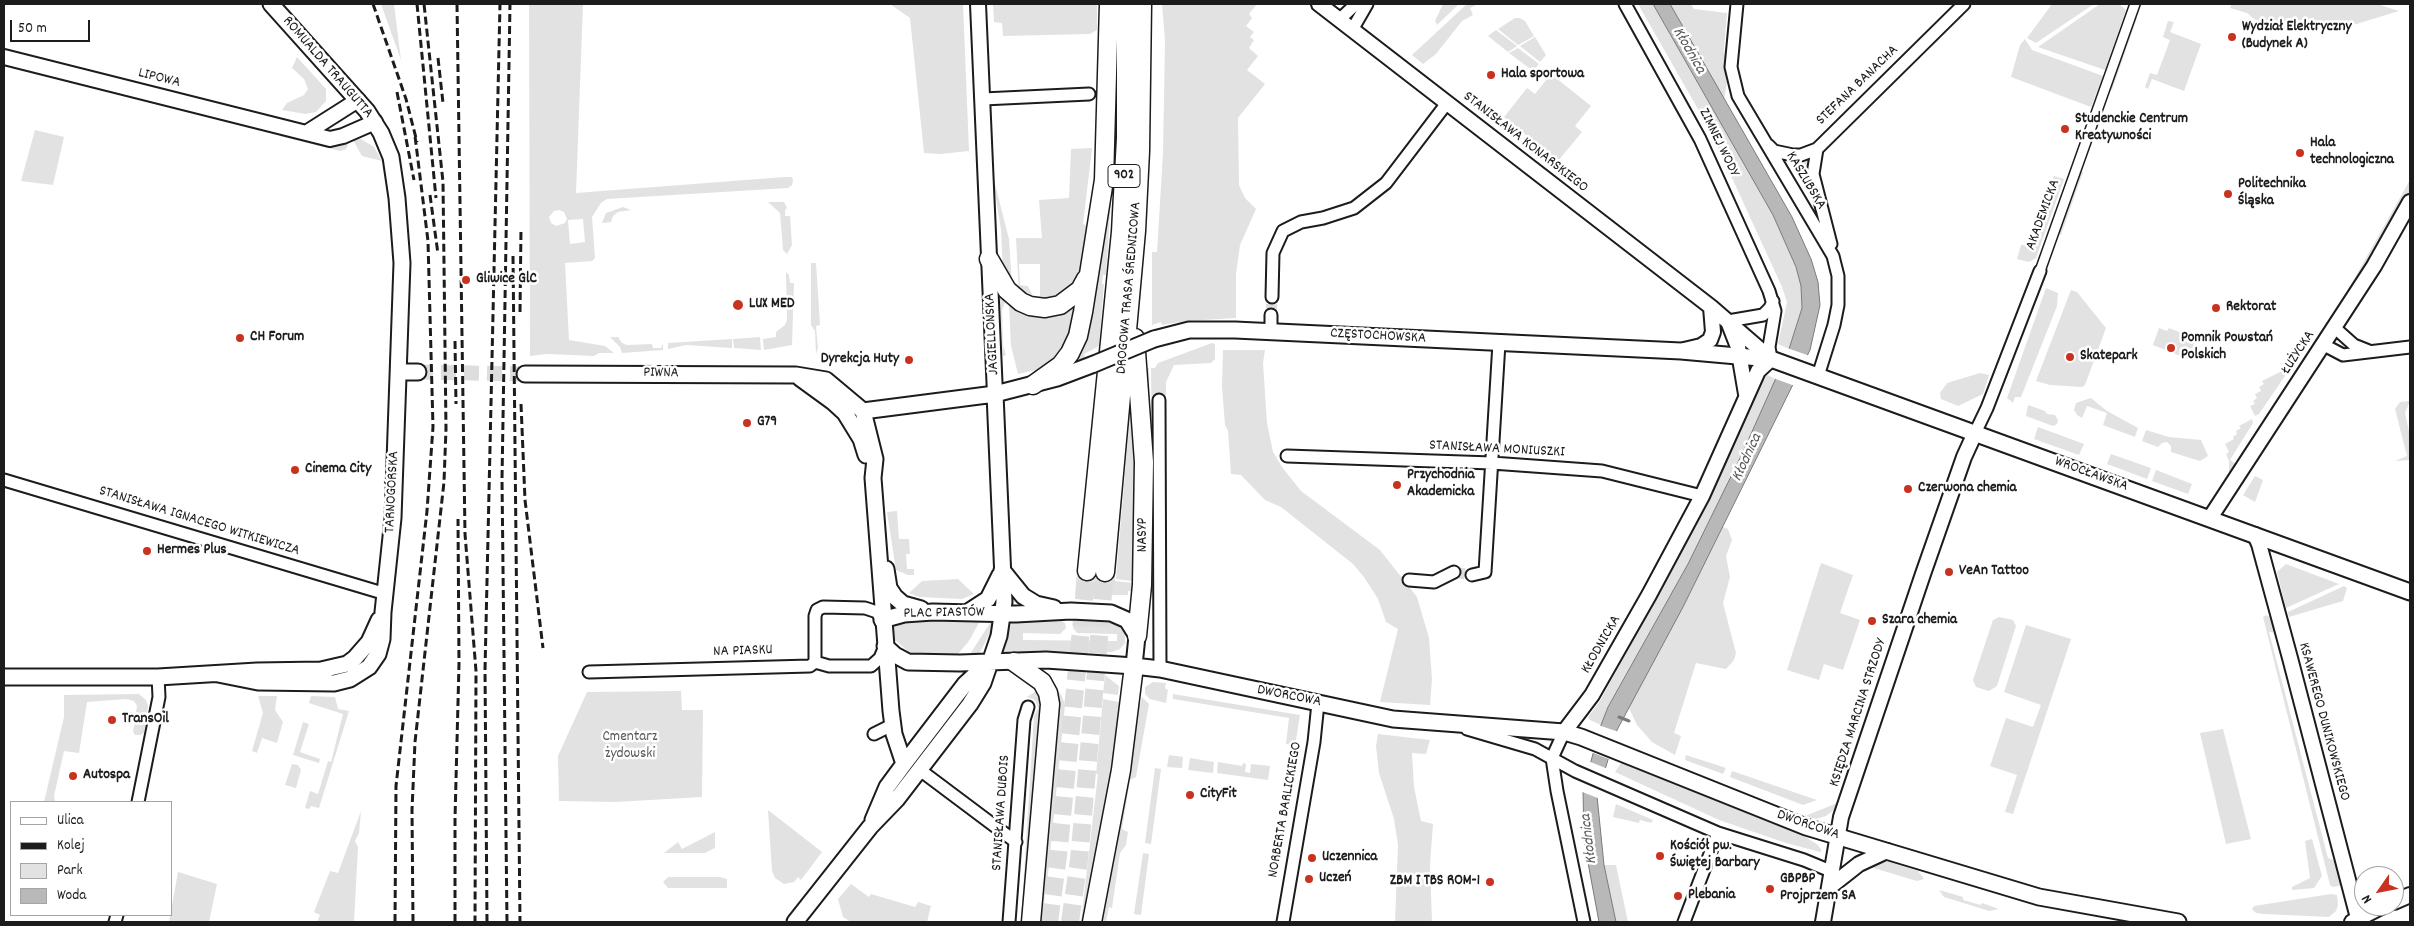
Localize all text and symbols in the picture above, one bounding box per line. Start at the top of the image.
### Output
scale bar [12,10,92,42]
street label: ROMUALDA TRAUGUTTA [278,13,376,123]
text: 50 m [18,18,47,40]
place label: Wydział Elektryczny (Budynek A) [2242,19,2351,54]
water label: Kłodnica [1667,24,1709,78]
marker: Wydział Elektryczny (Budynek A) [2226,31,2238,43]
street label: STEFANA BANACHA [1813,42,1903,130]
street label: LIPOWA [136,65,182,93]
place label: Hala sportowa [1501,66,1584,84]
marker: Hala sportowa [1485,69,1497,81]
street label: STANISŁAWA KONARSKIEGO [1459,89,1591,197]
street label: ZIMNEJ WODY [1694,106,1742,180]
place label: Studenckie Centrum Kreatywności [2075,111,2188,146]
marker: Studenckie Centrum Kreatywności [2059,123,2071,135]
place label: Hala technologiczna [2310,135,2394,170]
marker: Hala technologiczna [2294,147,2306,159]
street label: KASZUBSKA [1781,149,1829,213]
road number: 902 [1108,165,1140,188]
place label: Politechnika Śląska [2238,176,2306,211]
street label: AKADEMICKA [2023,177,2065,253]
marker: Politechnika Śląska [2222,188,2234,200]
street label: DROGOWA TRASA ŚREDNICOWA [1114,201,1146,375]
place label: Gliwice GlC [476,271,537,289]
marker: Gliwice GlC [460,274,472,286]
street label: JAGIELLOŃSKA [982,292,1004,376]
place label: LUX MED [749,296,794,314]
marker: LUX MED [731,298,745,312]
place label: Rektorat [2226,299,2276,317]
marker: Rektorat [2210,302,2222,314]
street label: CZĘSTOCHOWSKA [1330,325,1426,349]
street label: ŁUŻYCKA [2278,328,2320,378]
place label: CH Forum [250,329,304,347]
place label: Pomnik Powstań Polskich [2181,330,2273,365]
marker: CH Forum [234,332,246,344]
marker: Pomnik Powstań Polskich [2165,342,2177,354]
place label: Skatepark [2080,348,2138,366]
place label: Dyrekcja Huty [821,351,899,369]
marker: Skatepark [2064,351,2076,363]
marker: Dyrekcja Huty [903,354,915,366]
street label: PIWNA [643,365,679,383]
place label: G79 [757,414,777,432]
marker: G79 [741,417,753,429]
water label: Kłodnica [1729,431,1767,485]
street label: STANISŁAWA MONIUSZKI [1429,437,1565,463]
street label: TARNOGÓRSKA [382,450,404,534]
street label: WROCŁAWSKA [2052,453,2130,497]
place label: Cinema City [305,461,371,479]
marker: Cinema City [289,464,301,476]
place label: Przychodnia Akademicka [1407,467,1474,502]
marker: Przychodnia Akademicka [1391,479,1403,491]
place label: Czerwona chemia [1918,480,2017,498]
street label: STANISŁAWA IGNACEGO WITKIEWICZA [96,483,302,561]
marker: Czerwona chemia [1902,483,1914,495]
street label: NASYP [1135,518,1153,552]
place label: Hermes Plus [157,542,227,560]
marker: Hermes Plus [141,545,153,557]
place label: VeAn Tattoo [1959,563,2029,581]
marker: VeAn Tattoo [1943,566,1955,578]
street label: PLAC PIASTÓW [903,604,985,624]
place label: Szara chemia [1882,612,1957,630]
street label: KŁODNICKA [1578,613,1626,677]
marker: Szara chemia [1866,615,1878,627]
street label: KSIĘDZA MARCINA STRZODY [1827,637,1891,789]
street label: KSAWEREGO DUNIKOWSKIEGO [2293,641,2353,803]
street label: NA PIASKU [713,642,773,662]
street label: DWORCOWA [1255,682,1323,712]
place label: TransOil [122,711,169,729]
marker: TransOil [106,714,118,726]
park label: Cmentarz żydowski [602,729,658,764]
street label: NORBERTA BARLICKIEGO [1265,741,1307,879]
street label: STANISŁAWA DUBOIS [989,754,1015,872]
place label: Autospa [83,767,130,785]
marker: Autospa [67,770,79,782]
place label: CityFit [1200,786,1237,804]
marker: CityFit [1184,789,1196,801]
legend [10,801,172,916]
street label: DWORCOWA [1774,807,1842,845]
text: Ulica [57,810,84,832]
water label: Kłodnica [1577,813,1603,865]
text: Kolej [57,835,85,857]
place label: Kościół pw. Świętej Barbary [1670,838,1760,873]
place label: Uczennica [1322,849,1377,867]
marker: Kościół pw. Świętej Barbary [1654,850,1666,862]
marker: Uczennica [1306,852,1318,864]
text: Park [57,860,83,882]
north arrow [2354,866,2404,916]
place label: Uczeń [1319,870,1351,888]
place label: GBPBP Projprzem SA [1780,871,1856,906]
marker: Uczeń [1303,873,1315,885]
place label: ZBM I TBS ROM-1 [1390,873,1480,891]
marker: ZBM I TBS ROM-1 [1484,876,1496,888]
marker: GBPBP Projprzem SA [1764,883,1776,895]
text: Woda [57,885,86,907]
place label: Plebania [1688,887,1735,905]
marker: Plebania [1672,890,1684,902]
text: N [2357,890,2378,907]

